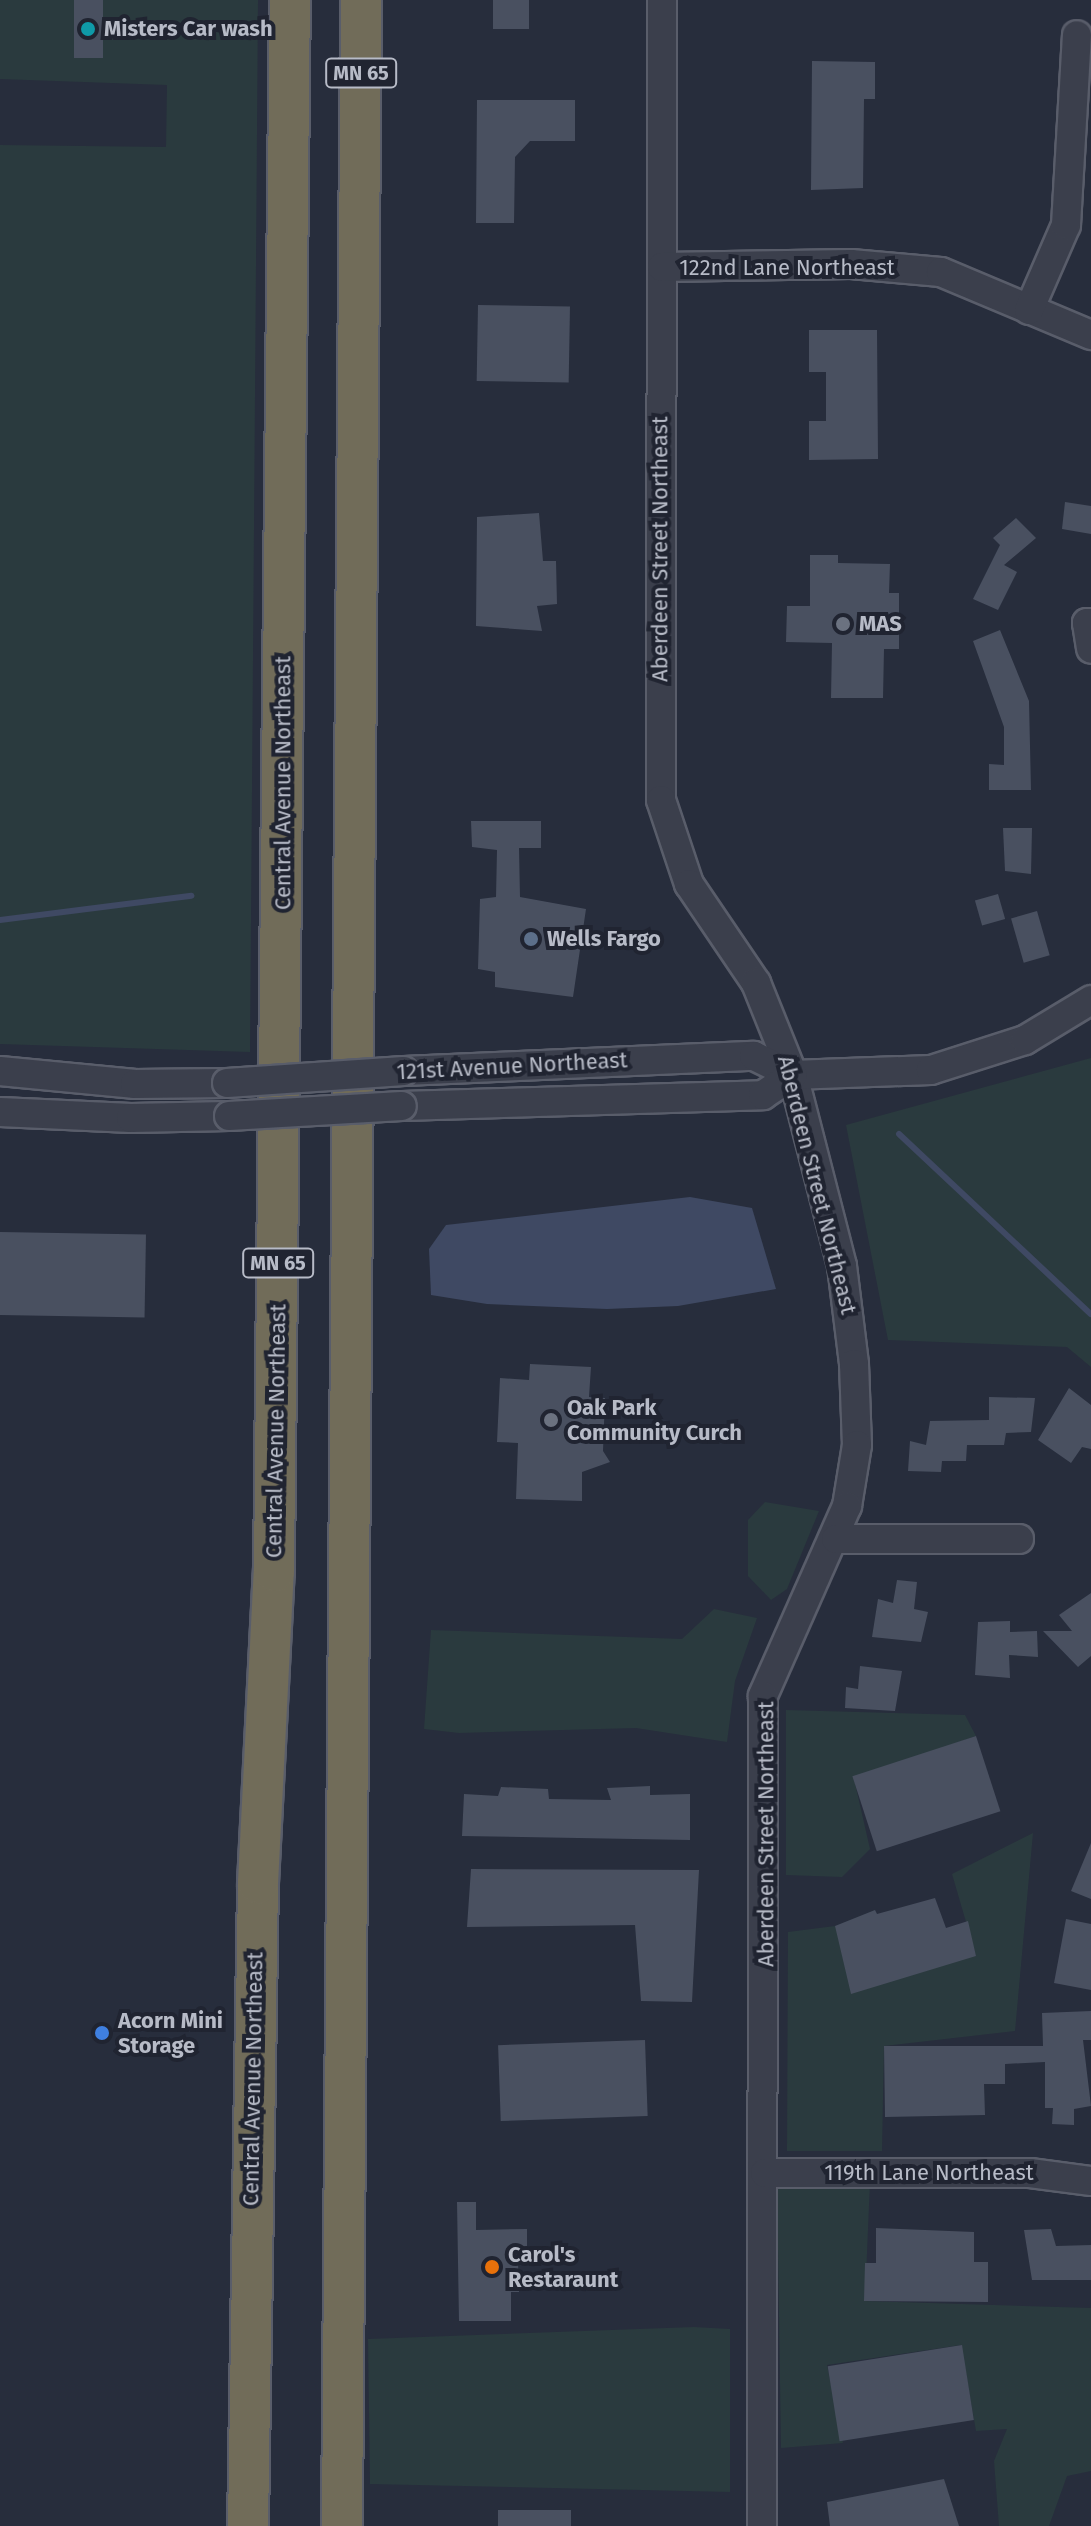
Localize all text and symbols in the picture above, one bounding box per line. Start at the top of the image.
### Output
place label: Misters Car wash [104,16,273,42]
marker: Misters Car wash [79,20,97,38]
road number: MN 65 [325,57,397,89]
street label: 122nd Lane Northeast [679,255,895,281]
street label: Aberdeen Street Northeast [647,416,673,682]
place label: MAS [859,611,902,637]
marker: MAS [834,615,852,633]
street label: Central Avenue Northeast [270,656,296,910]
place label: Wells Fargo [547,926,661,952]
marker: Wells Fargo [522,930,540,948]
street label: 121st Avenue Northeast [396,1047,628,1085]
street label: Aberdeen Street Northeast [772,1053,862,1317]
road number: MN 65 [242,1247,314,1279]
street label: Central Avenue Northeast [261,1304,291,1558]
place label: Oak Park Community Curch [567,1394,742,1446]
marker: Oak Park Community Curch [542,1411,560,1429]
street label: Aberdeen Street Northeast [753,1701,779,1967]
street label: Central Avenue Northeast [238,1952,268,2206]
place label: Acorn Mini Storage [118,2007,223,2058]
marker: Acorn Mini Storage [93,2024,111,2042]
street label: 119th Lane Northeast [824,2160,1034,2186]
place label: Carol's Restaraunt [508,2241,618,2292]
marker: Carol's Restaraunt [483,2258,501,2276]

